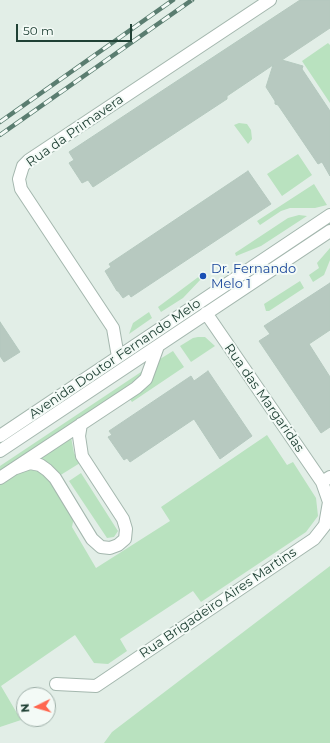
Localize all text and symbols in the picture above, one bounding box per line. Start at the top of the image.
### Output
scale bar [18,16,134,42]
text: 50 m [23,23,54,38]
street label: Rua da Primavera [23,92,127,170]
place label: Dr. Fernando Melo 1 [211,261,296,292]
marker: Dr. Fernando Melo 1 [198,271,208,281]
street label: Avenida Doutor Fernando Melo [26,296,204,422]
street label: Rua das Margaridas [221,341,307,455]
street label: Rua Brigadeiro Aires Martins [137,545,299,661]
north arrow [16,687,56,727]
text: N [18,703,32,713]

